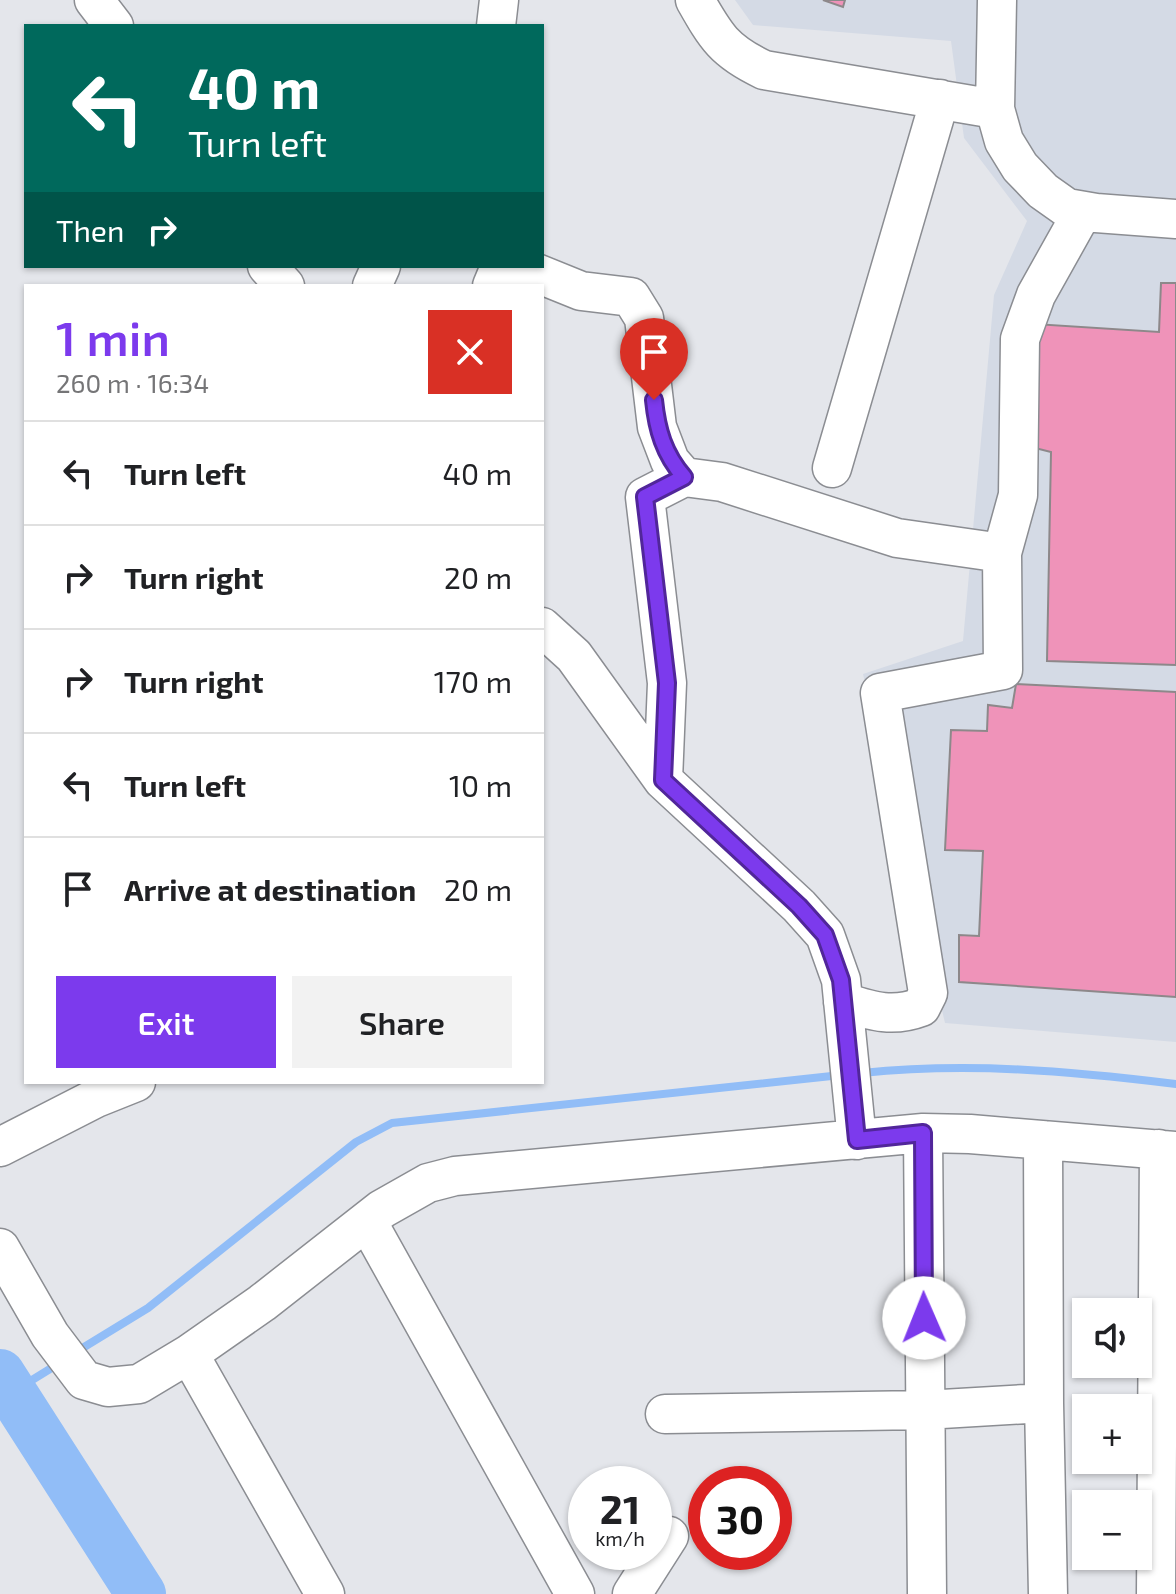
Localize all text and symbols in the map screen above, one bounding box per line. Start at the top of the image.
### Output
text: 40 m [188,53,320,120]
icon: left [56,56,160,160]
text: Turn left [188,121,327,164]
icon: right [140,208,184,252]
text: Then [56,212,124,248]
text: 1 min [56,308,170,366]
button: close [428,310,512,394]
pin [620,318,688,400]
icon: arrive [632,330,676,374]
text: 260 m · 16:34 [56,367,209,398]
icon: left [56,451,100,495]
text: Turn left [124,455,246,491]
text: 40 m [442,455,512,491]
icon: right [56,555,100,599]
text: Turn right [124,559,264,595]
text: 20 m [444,559,512,595]
icon: right [56,659,100,703]
text: Turn right [124,663,264,699]
text: 170 m [434,663,512,699]
icon: left [56,763,100,807]
text: Turn left [124,767,246,803]
text: 10 m [449,767,512,803]
icon: arrive [56,867,100,911]
text: Arrive at destination [124,871,416,907]
text: 20 m [444,871,512,907]
button: Exit [56,976,276,1068]
button: Share [292,976,512,1068]
position arrow [882,1276,966,1360]
map controls [1072,1298,1152,1570]
button: sound [1072,1298,1152,1378]
button: + [1072,1394,1152,1474]
speed limit sign: 30 [688,1466,792,1570]
text: 21 [600,1484,640,1532]
button: − [1072,1490,1152,1570]
text: km/h [595,1526,645,1550]

